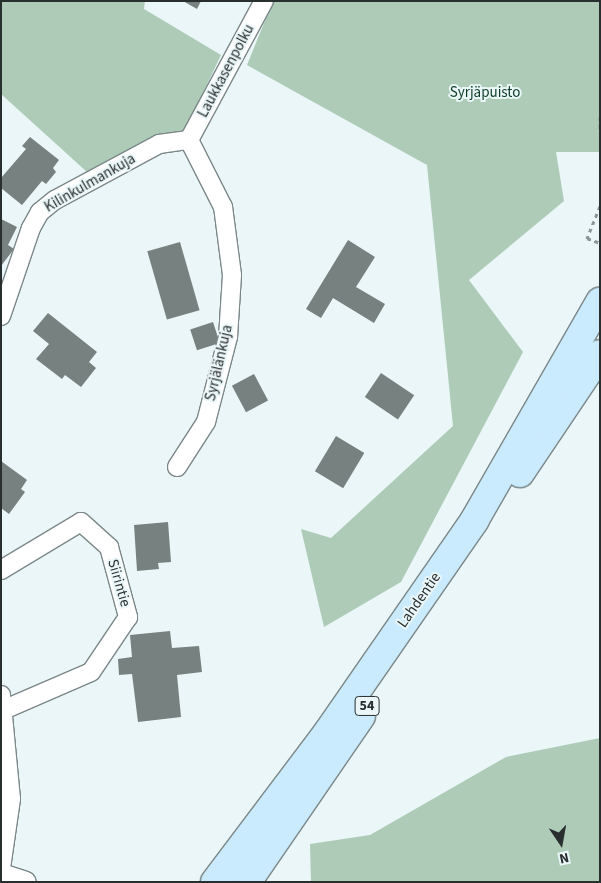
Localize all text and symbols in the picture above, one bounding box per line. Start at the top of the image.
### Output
street label: Laukkasenpolku [194,21,258,121]
park label: Syrjäpuisto [450,84,520,102]
street label: Kilinkulmankuja [41,150,139,216]
street label: Syrjälänkuja [201,323,237,403]
street label: Siirintie [104,557,134,609]
street label: Lahdentie [394,569,444,631]
road number: 54 [354,694,380,718]
north arrow [536,818,586,868]
text: N [557,847,571,868]

